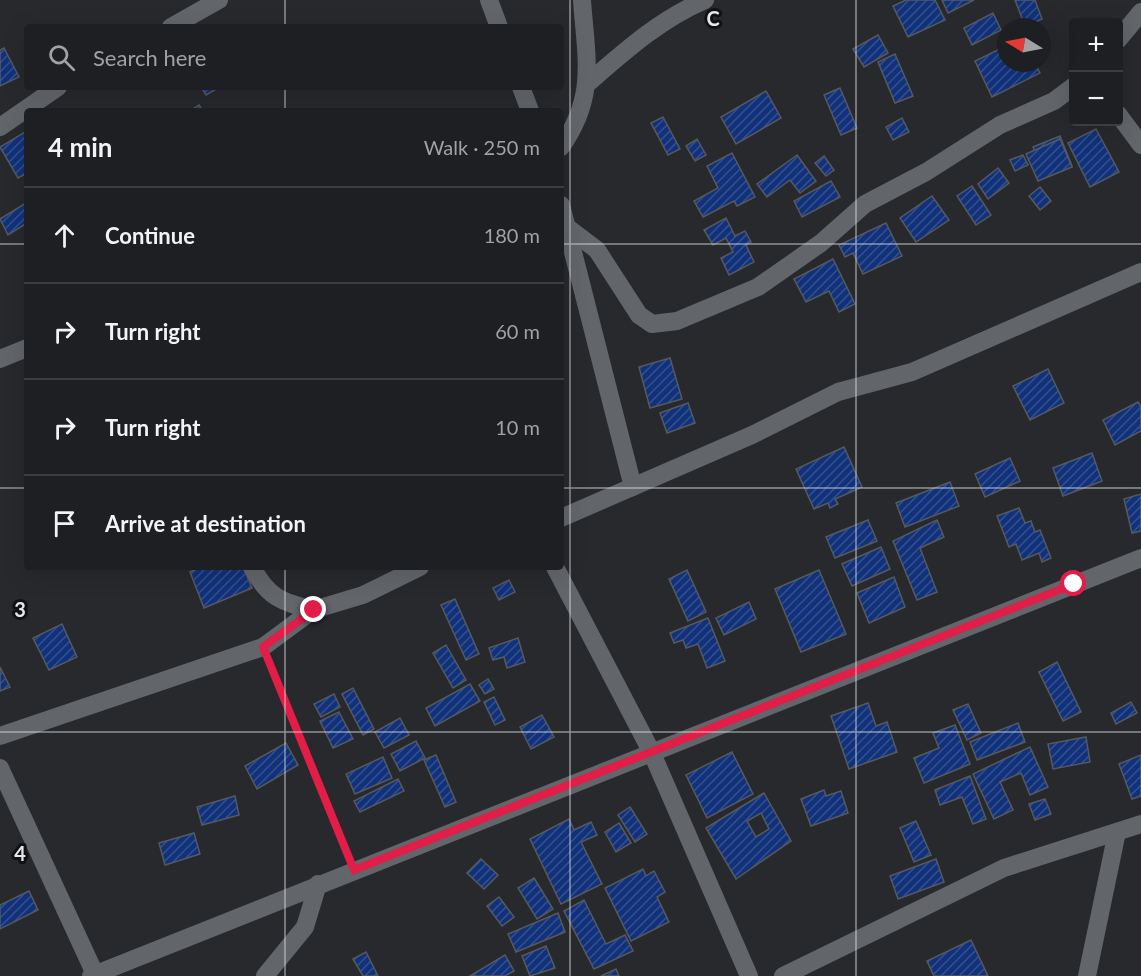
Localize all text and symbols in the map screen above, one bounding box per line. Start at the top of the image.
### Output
text: C [706,6,720,30]
north arrow [997,18,1051,72]
map controls [1069,18,1123,126]
button: + [1069,18,1123,72]
search box [24,24,564,90]
icon: search [45,41,78,74]
text: Search here [93,44,206,71]
button: − [1069,72,1123,126]
text: 4 min [48,131,112,163]
text: Walk · 250 m [424,135,540,159]
icon: ahead [48,219,81,252]
text: Continue [105,222,195,249]
text: 180 m [484,223,540,247]
icon: right [48,315,81,348]
text: Turn right [105,318,200,345]
text: 60 m [495,319,540,343]
icon: right [48,411,81,444]
text: Turn right [105,414,200,441]
text: 10 m [495,415,540,439]
icon: arrive [48,507,81,540]
text: Arrive at destination [105,510,306,537]
route start [1060,570,1086,596]
route end [300,596,326,622]
text: 3 [14,597,26,621]
text: 4 [14,841,26,865]

